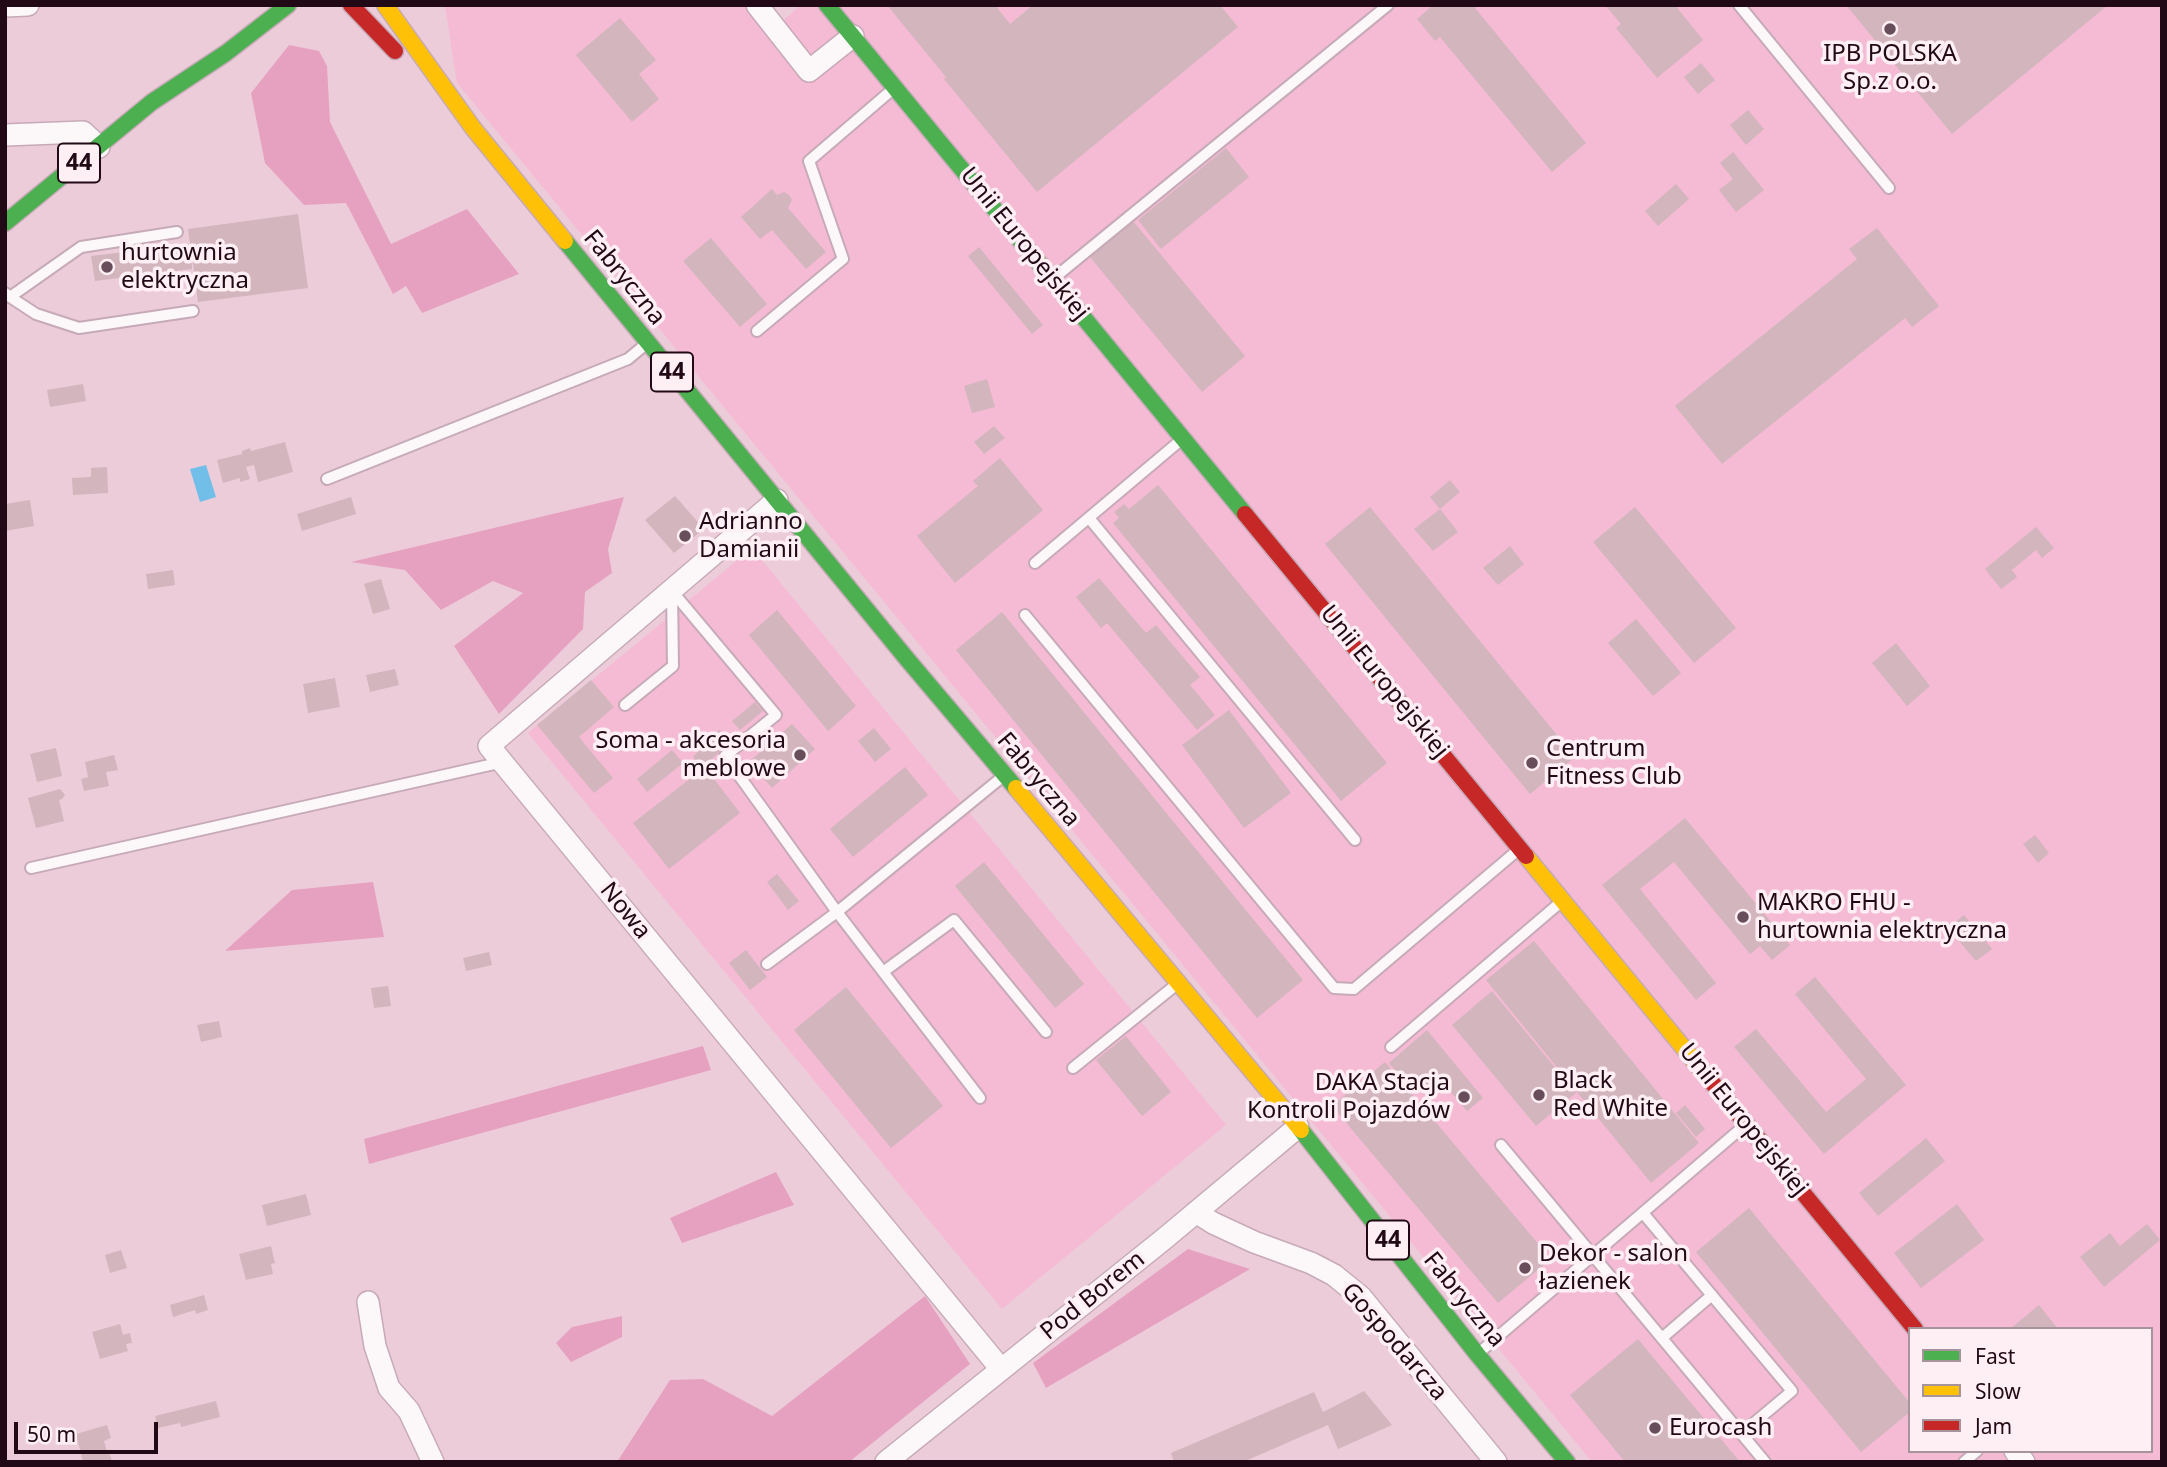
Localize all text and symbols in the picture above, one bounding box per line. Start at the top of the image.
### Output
marker: IPB POLSKA Sp.z o.o. [1882,21,1898,37]
place label: IPB POLSKA Sp.z o.o. [1823,40,1957,96]
road number: 44 [58,144,100,182]
street label: Unii Europejskiej [954,162,1094,326]
street label: Fabryczna [577,225,671,331]
place label: hurtownia elektryczna [121,239,249,295]
marker: hurtownia elektryczna [99,259,115,275]
road number: 44 [651,352,693,392]
place label: Adrianno Damianii [699,508,803,564]
marker: Adrianno Damianii [677,528,693,544]
street label: Unii Europejskiej [1314,600,1454,764]
place label: Soma - akcesoria meblowe [595,727,786,783]
street label: Fabryczna [990,727,1086,833]
place label: Centrum Fitness Club [1546,735,1682,791]
marker: Soma - akcesoria meblowe [792,747,808,763]
marker: Centrum Fitness Club [1524,755,1540,771]
street label: Nowa [593,877,657,945]
place label: MAKRO FHU - hurtownia elektryczna [1757,889,2007,945]
marker: MAKRO FHU - hurtownia elektryczna [1735,909,1751,925]
street label: Unii Europejskiej [1673,1038,1813,1202]
place label: Black Red White [1553,1067,1668,1123]
place label: DAKA Stacja Kontroli Pojazdów [1247,1069,1450,1125]
marker: Black Red White [1531,1087,1547,1103]
marker: DAKA Stacja Kontroli Pojazdów [1456,1089,1472,1105]
road number: 44 [1367,1220,1409,1260]
place label: Dekor - salon łazienek [1539,1240,1688,1296]
street label: Pod Borem [1035,1245,1151,1347]
street label: Fabryczna [1417,1247,1511,1353]
marker: Dekor - salon łazienek [1517,1260,1533,1276]
street label: Gospodarcza [1335,1277,1453,1407]
legend [1908,1327,2153,1453]
text: Fast [1975,1342,2015,1370]
text: Slow [1975,1377,2021,1405]
scale bar [18,1408,161,1452]
text: Jam [1975,1412,2012,1440]
place label: Eurocash [1669,1414,1772,1442]
text: 50 m [27,1420,76,1448]
marker: Eurocash [1647,1420,1663,1436]

